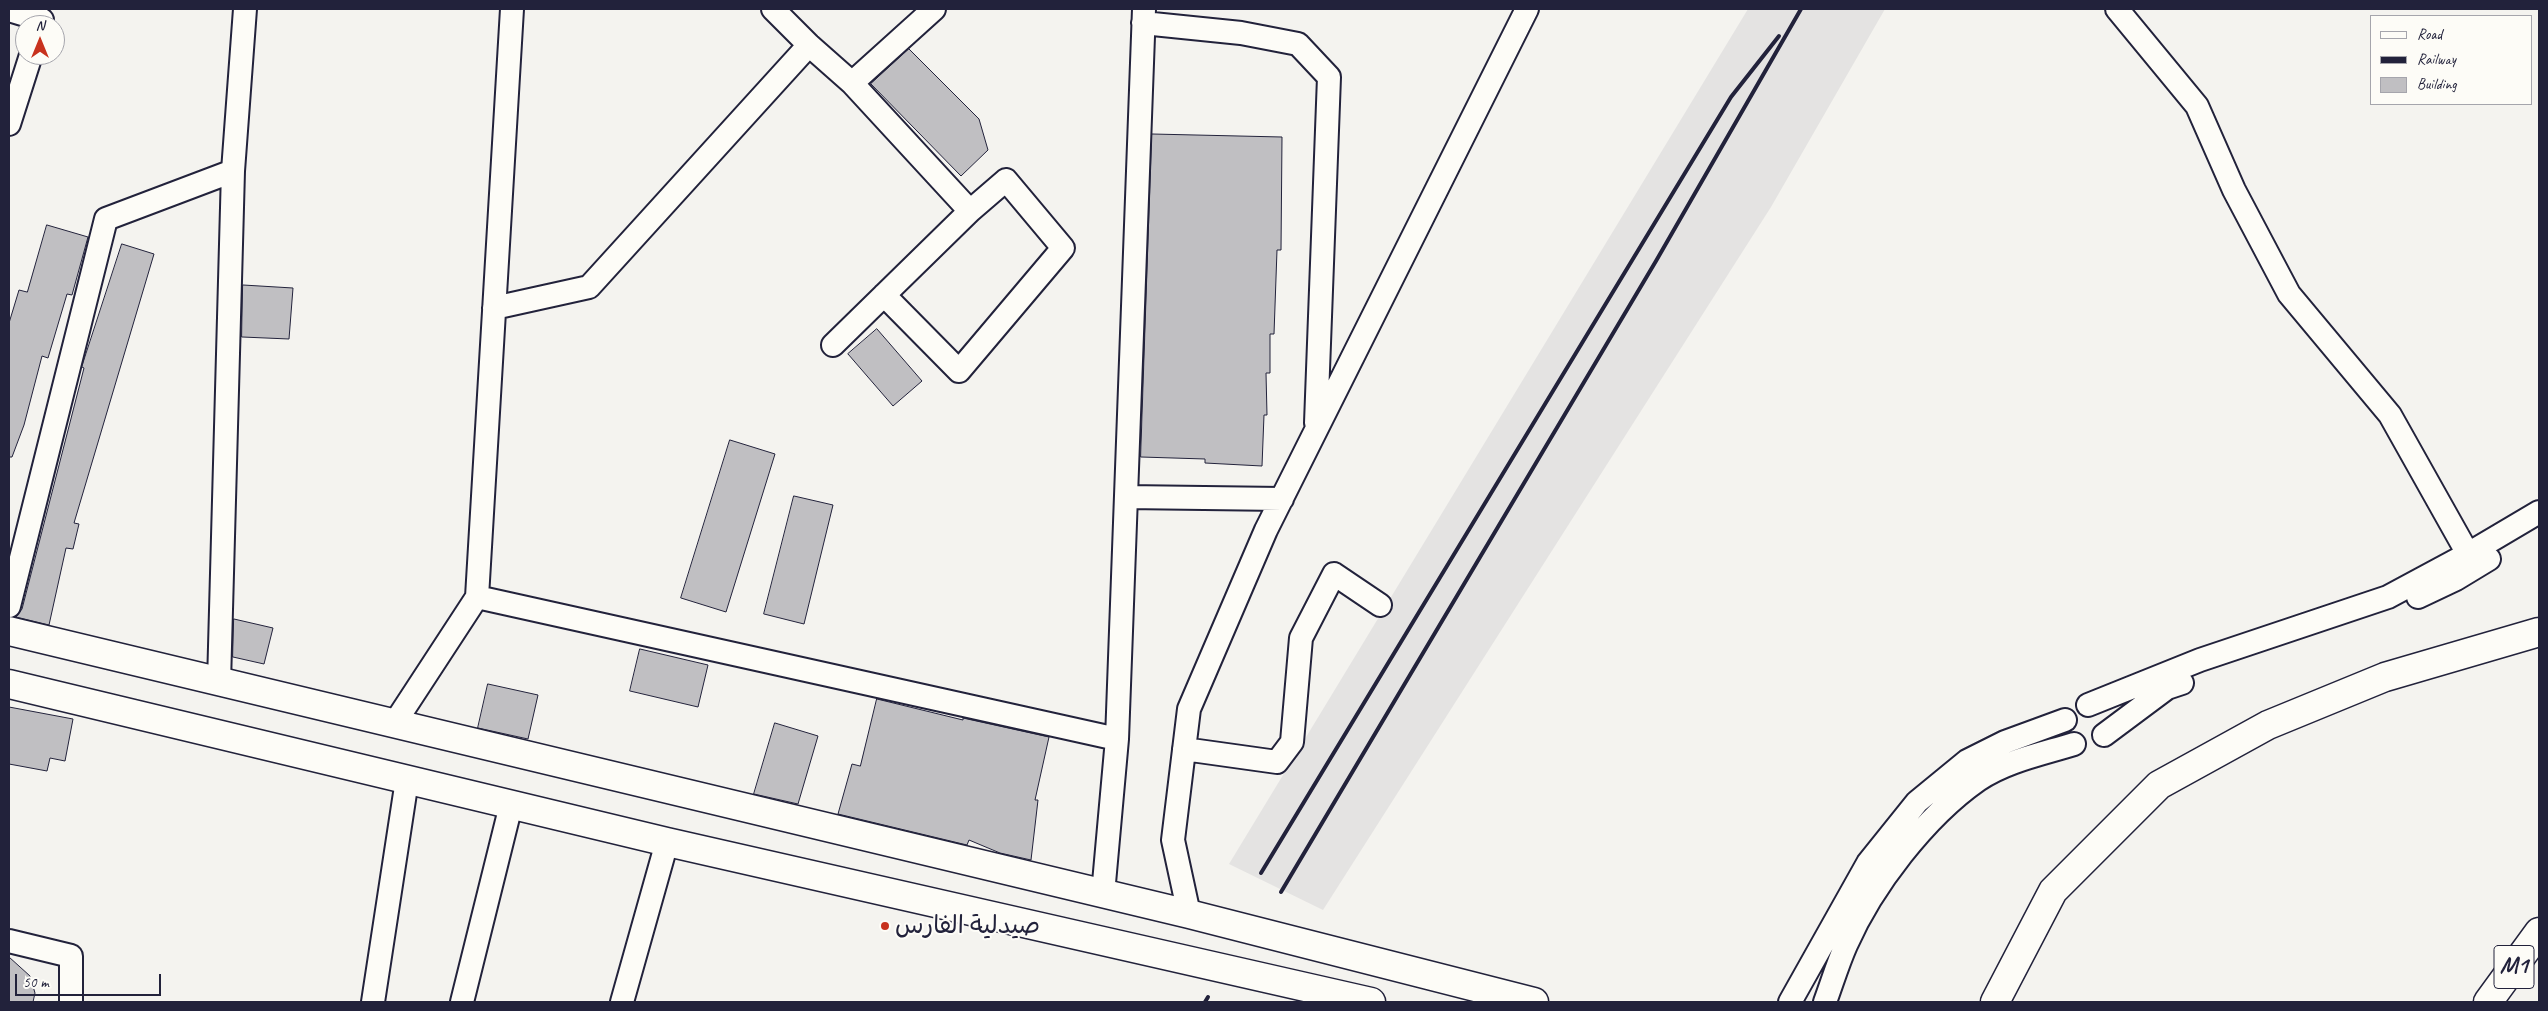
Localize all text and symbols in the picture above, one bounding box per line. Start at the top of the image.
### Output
north arrow [15,15,65,65]
legend [2370,15,2533,105]
text: N [36,17,44,34]
text: Road [2417,25,2442,44]
text: Railway [2417,50,2456,69]
text: Building [2417,75,2456,94]
place label: صيدلية الفارس [895,911,1040,941]
marker: صيدلية الفارس [879,920,891,932]
road number: M1 [2494,946,2534,989]
scale bar [18,964,164,996]
text: 50 m [23,973,49,992]

